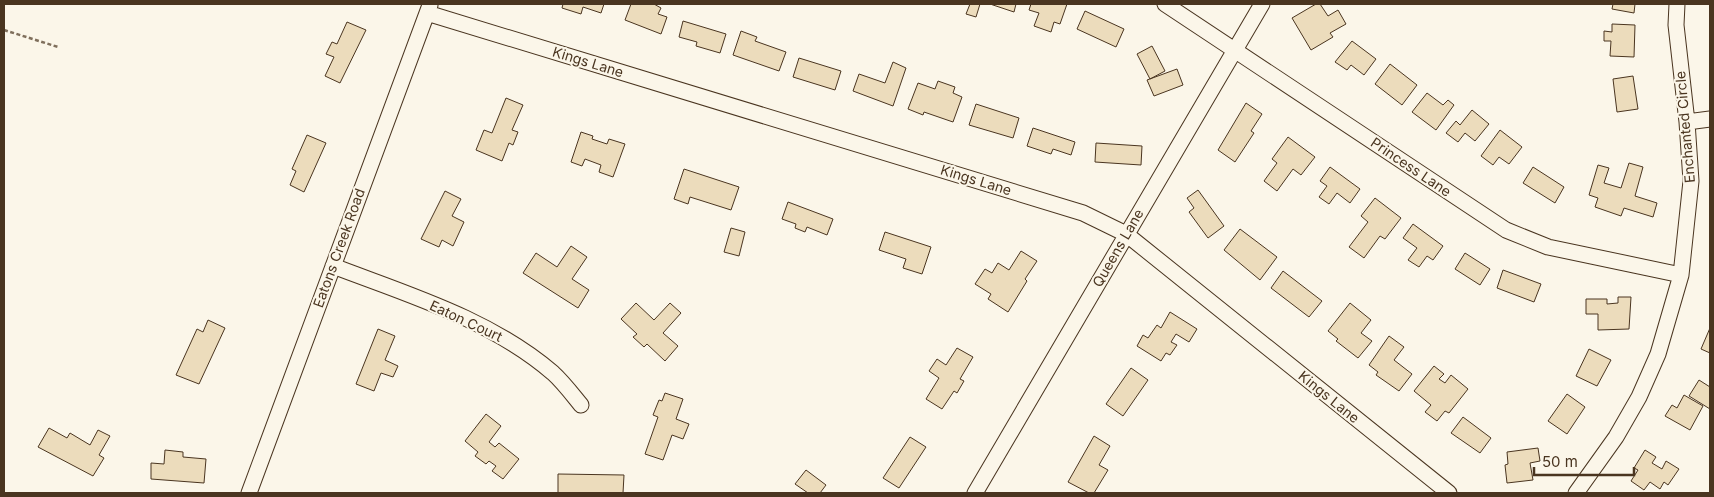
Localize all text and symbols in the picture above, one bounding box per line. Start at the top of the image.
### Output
street label: Kings Lane [551,43,626,80]
street label: Enchanted Circle [1671,70,1698,184]
street label: Princess Lane [1368,133,1455,200]
street label: Kings Lane [939,161,1014,198]
street label: Eatons Creek Road [309,186,368,310]
street label: Queens Lane [1088,206,1147,290]
street label: Eaton Court [427,296,506,345]
street label: Kings Lane [1295,367,1363,426]
scale bar [1534,444,1634,476]
text: 50 m [1542,452,1578,471]

